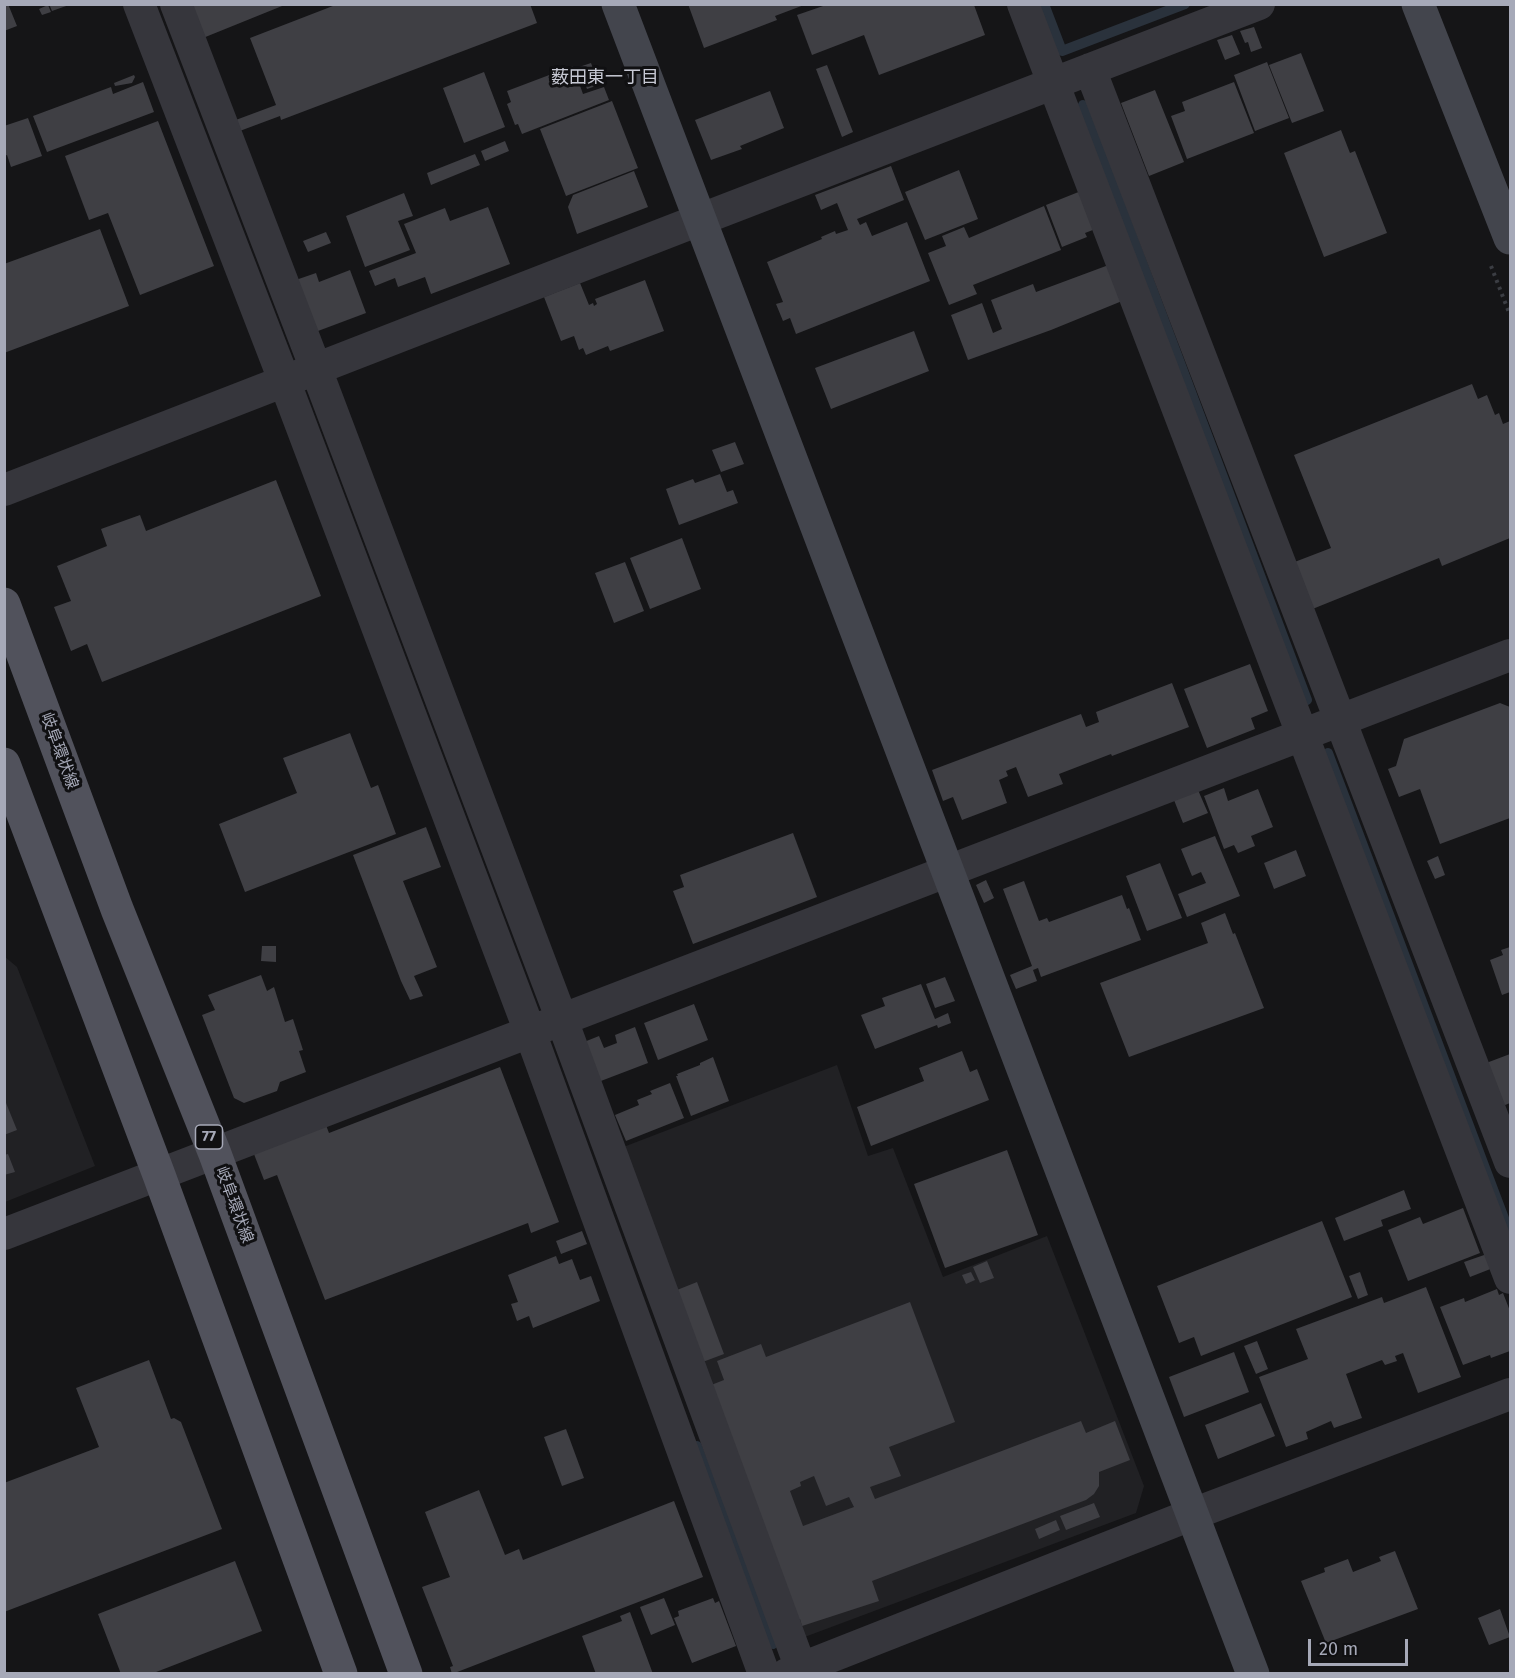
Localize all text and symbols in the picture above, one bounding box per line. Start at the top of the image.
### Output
district label: 薮田東一丁目 [551,67,659,89]
street label: 岐阜環状線 [36,710,82,792]
road number: 77 [196,1125,222,1149]
street label: 岐阜環状線 [211,1164,257,1246]
scale bar [1311,1627,1412,1665]
text: 20 m [1319,1638,1358,1660]

